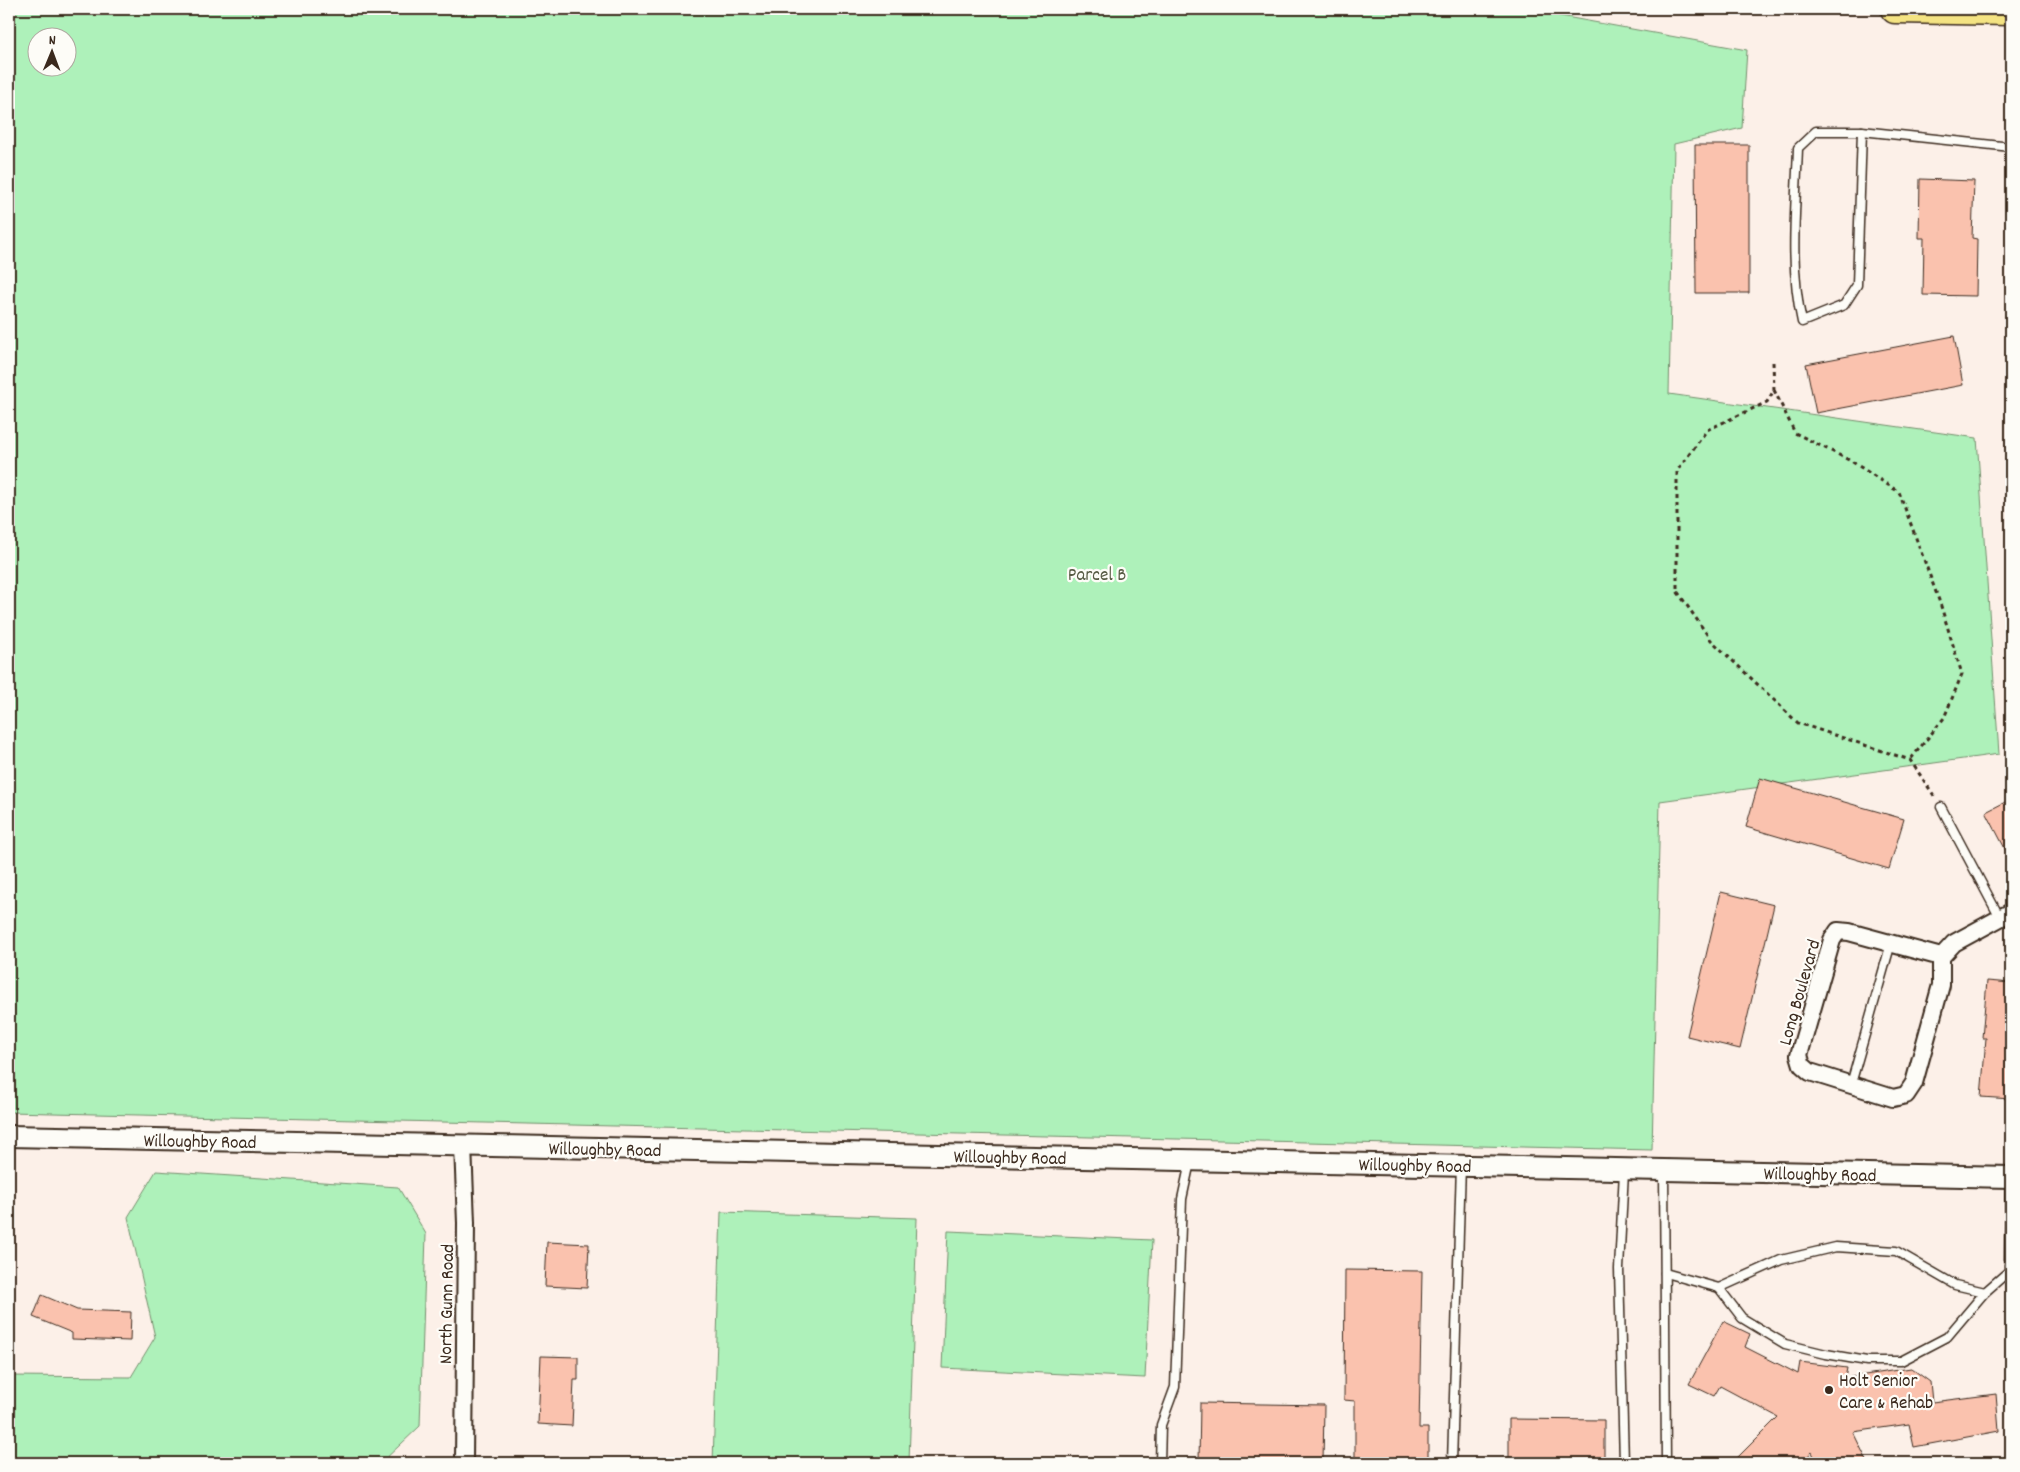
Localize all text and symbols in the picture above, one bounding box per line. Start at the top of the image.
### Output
north arrow [28,28,78,78]
text: N [49,31,56,51]
park label: Parcel B [1068,563,1126,590]
street label: Long Boulevard [1773,937,1829,1049]
street label: Willoughby Road [143,1129,257,1158]
street label: Willoughby Road [548,1137,662,1166]
street label: Willoughby Road [953,1145,1067,1174]
street label: Willoughby Road [1358,1153,1472,1182]
street label: Willoughby Road [1763,1162,1877,1191]
street label: North Gunn Road [434,1244,463,1364]
place label: Holt Senior Care & Rehab [1839,1369,1933,1418]
marker: Holt Senior Care & Rehab [1823,1384,1835,1396]

